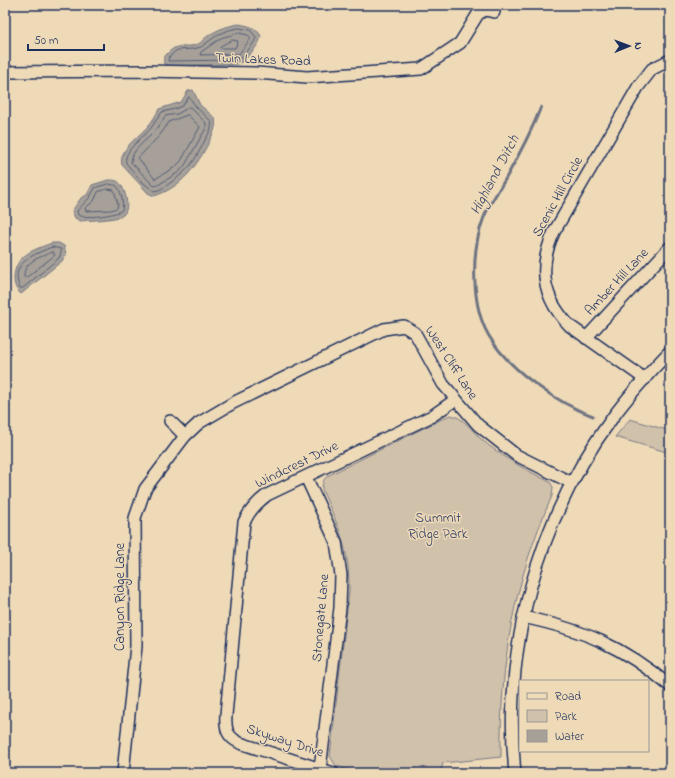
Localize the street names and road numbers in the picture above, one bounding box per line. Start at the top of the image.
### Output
street label: Twin Lakes Road [215,48,311,72]
street label: Scenic Hill Circle [527,152,589,241]
street label: Amber Hill Lane [580,243,654,321]
street label: West Cliff Lane [419,322,483,405]
street label: Windcrest Drive [252,435,343,494]
street label: Canyon Ridge Lane [110,542,132,651]
street label: Stonegate Lane [307,572,336,663]
street label: Skyway Drive [243,719,327,765]

